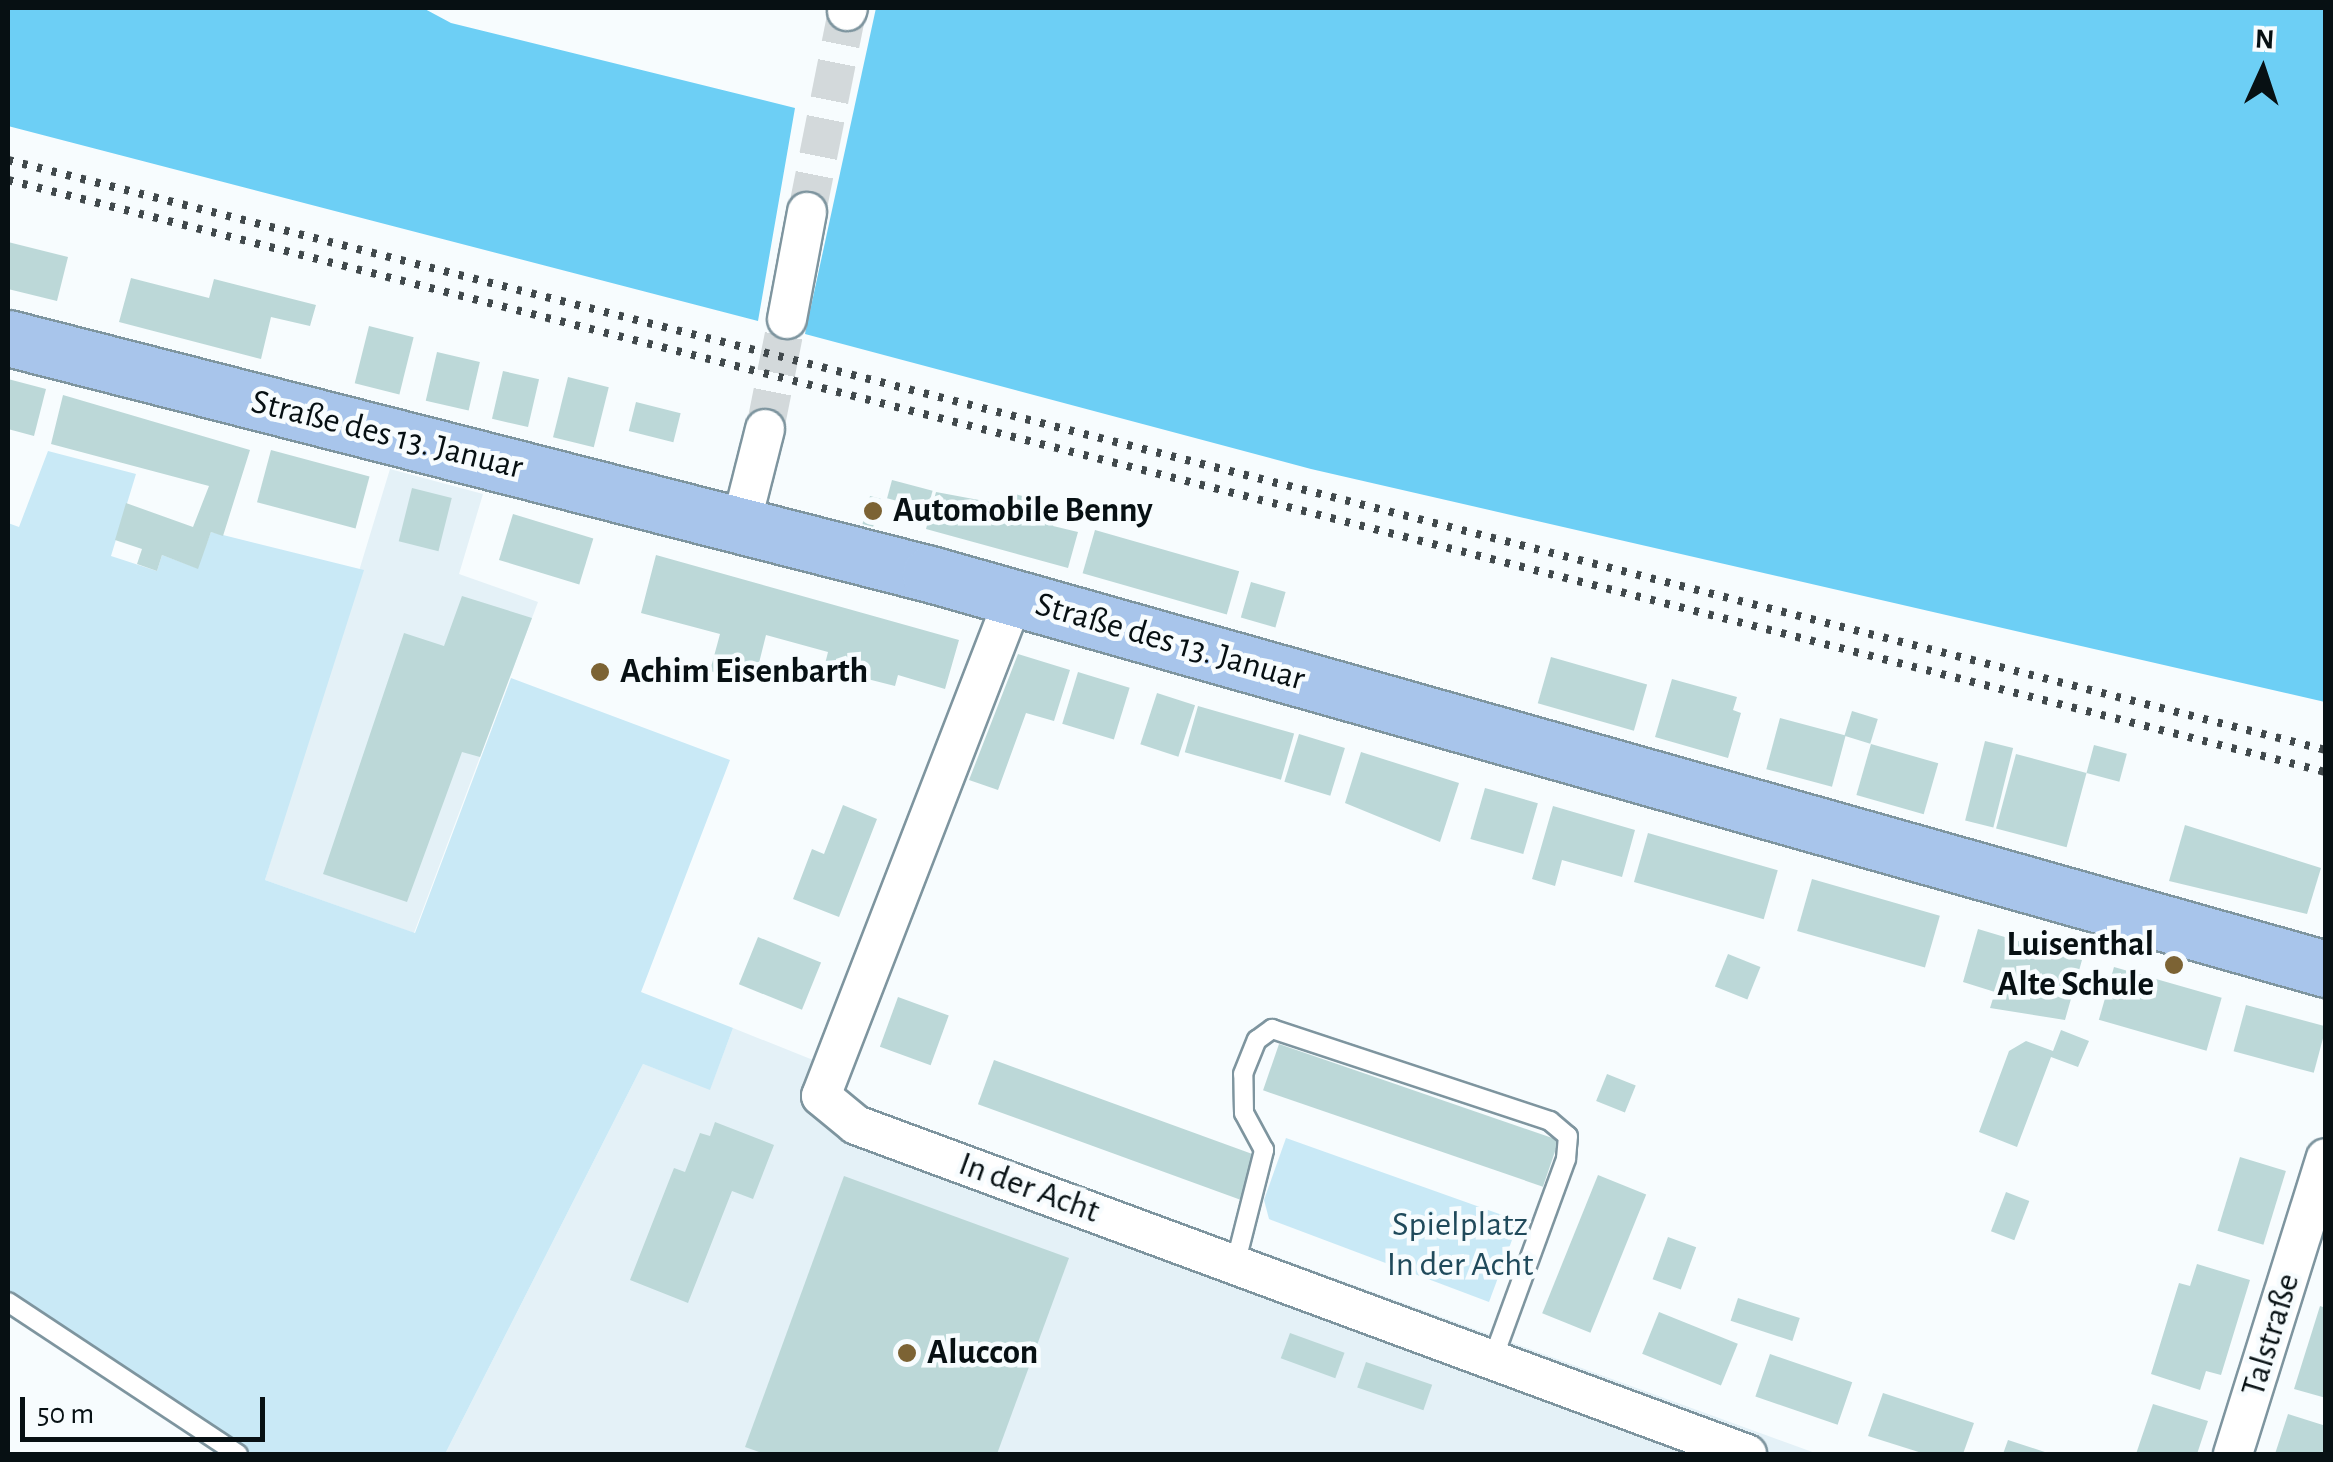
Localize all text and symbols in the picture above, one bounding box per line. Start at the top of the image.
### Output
north arrow [2213,20,2313,120]
text: N [2254,26,2275,55]
street label: Straße des 13. Januar [247,381,527,489]
place label: Automobile Benny [893,490,1153,532]
marker: Automobile Benny [862,500,884,522]
street label: Straße des 13. Januar [1030,583,1310,701]
place label: Achim Eisenbarth [620,651,868,693]
marker: Achim Eisenbarth [589,661,611,683]
place label: Luisenthal Alte Schule [1997,924,2154,1006]
marker: Luisenthal Alte Schule [2163,954,2185,976]
street label: In der Acht [953,1143,1105,1233]
park label: Spielplatz In der Acht [1387,1204,1533,1286]
street label: Talstraße [2232,1268,2310,1402]
place label: Aluccon [927,1332,1038,1374]
marker: Aluccon [896,1342,918,1364]
scale bar [25,1377,270,1439]
text: 50 m [37,1399,94,1429]

